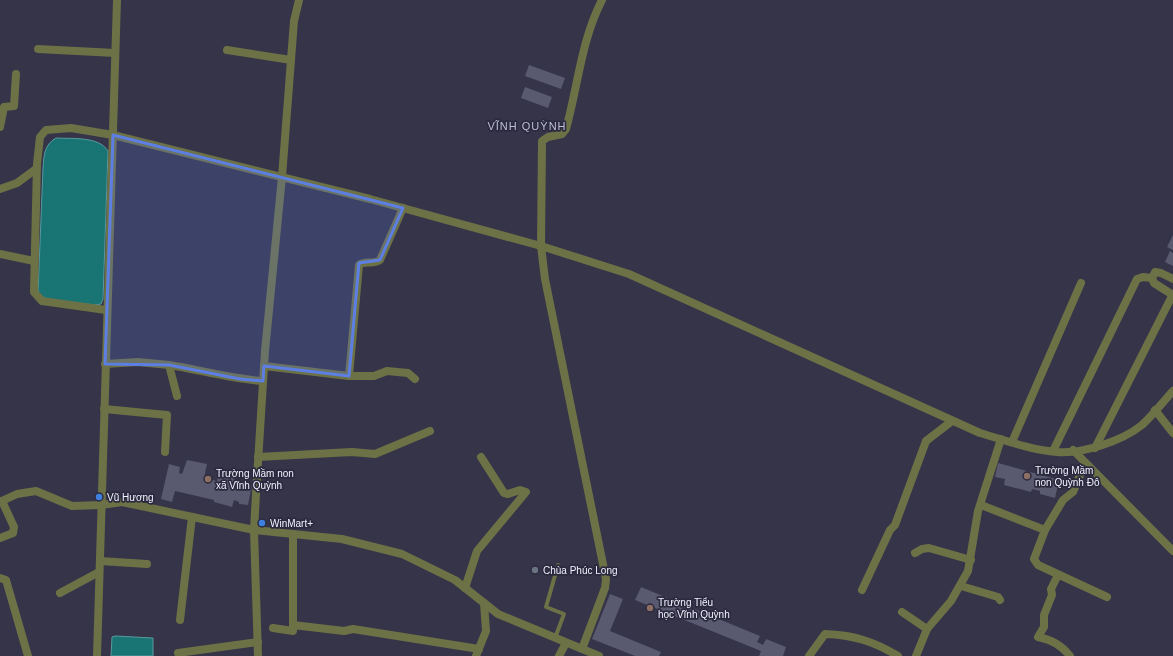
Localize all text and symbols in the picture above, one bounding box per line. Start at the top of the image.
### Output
district label: VĨNH QUỲNH [487,120,567,132]
place label: Trường Mầm non Quỳnh Đô [1035,465,1100,488]
place label: Trường Mầm non xã Vĩnh Quỳnh [216,468,294,491]
marker: Trường Mầm non Quỳnh Đô [1022,471,1032,481]
marker: Trường Mầm non xã Vĩnh Quỳnh [203,474,213,484]
marker: Vũ Hương [94,492,104,502]
place label: Vũ Hương [107,492,154,503]
marker: WinMart+ [257,518,267,528]
place label: WinMart+ [270,518,313,529]
marker: Chùa Phúc Long [530,565,540,575]
place label: Chùa Phúc Long [543,565,618,576]
place label: Trường Tiểu học Vĩnh Quỳnh [658,597,730,620]
marker: Trường Tiểu học Vĩnh Quỳnh [645,603,655,613]

